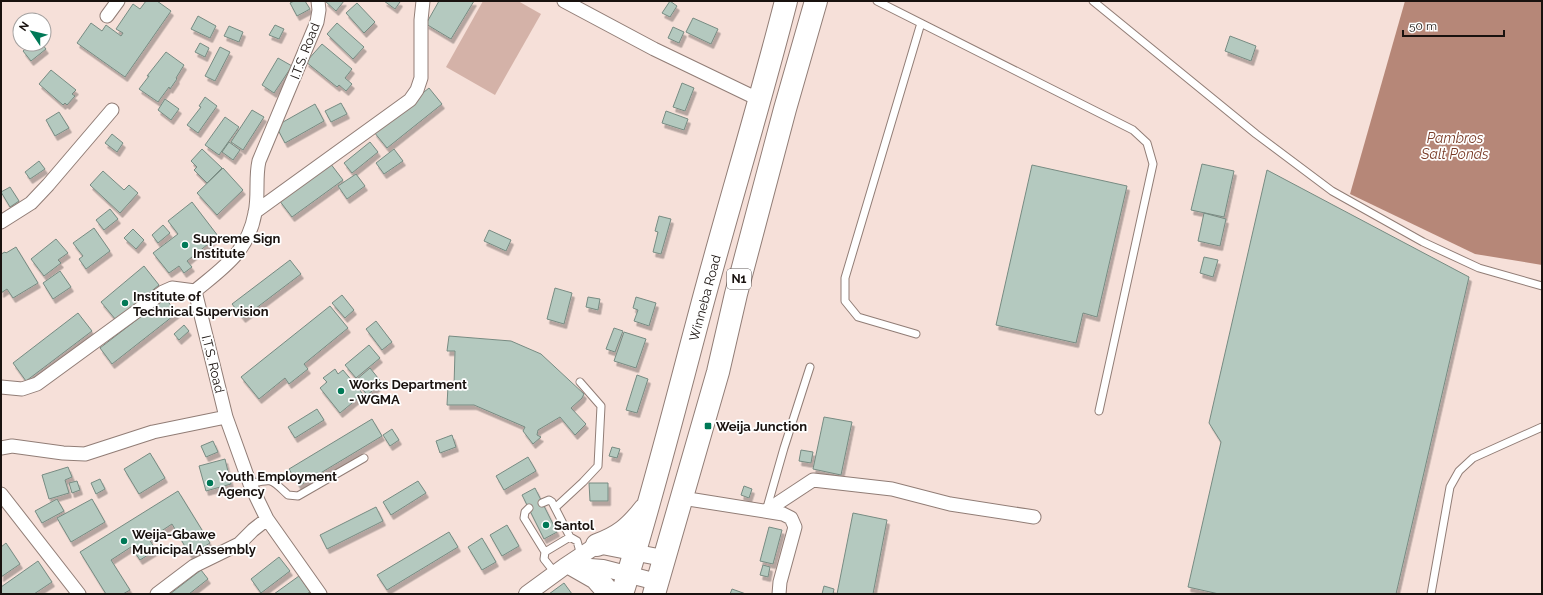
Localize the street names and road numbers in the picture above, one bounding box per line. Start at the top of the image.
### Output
street label: I.T.S. Road [287,21,323,81]
street label: Winneba Road [686,253,724,343]
road number: N1 [727,269,751,289]
street label: I.T.S. Road [199,333,227,395]

